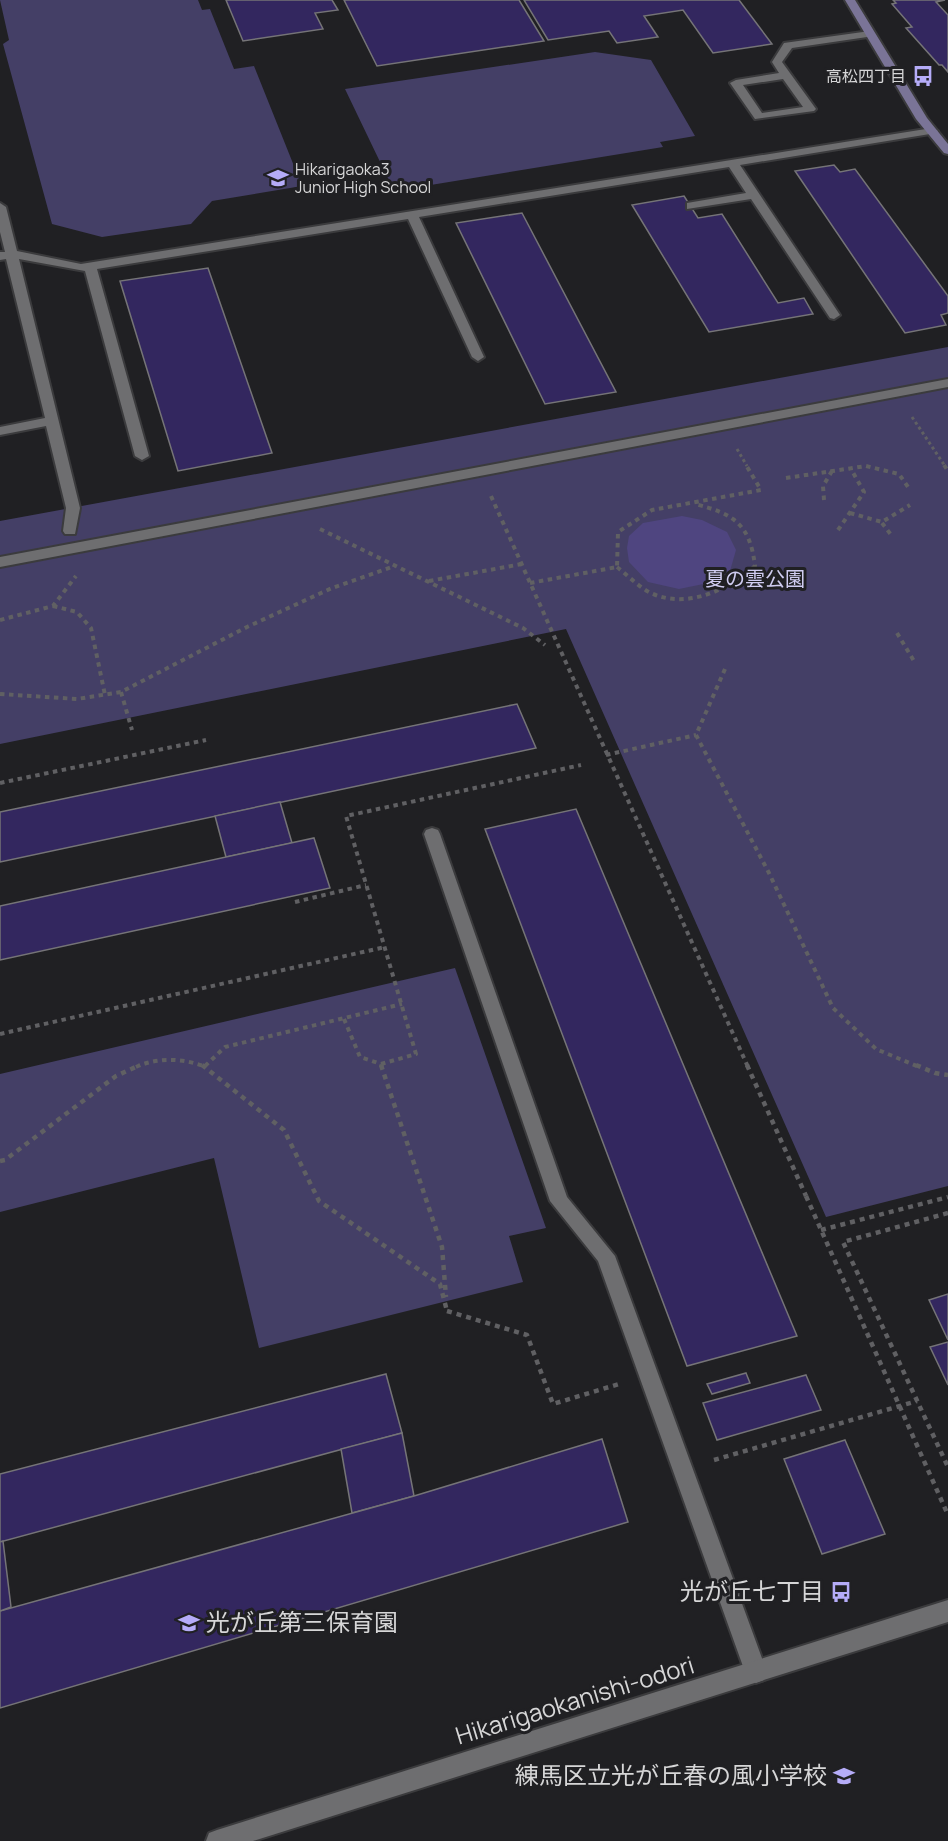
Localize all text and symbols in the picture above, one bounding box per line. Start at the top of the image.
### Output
bus stop icon: 高松四丁目 [911,64,935,88]
place label: 高松四丁目 [826,65,906,87]
place label: Hikarigaoka3 Junior High School [295,158,431,198]
school or university icon: Hikarigaoka3 Junior High School [266,166,290,190]
park label: 夏の雲公園 [705,565,805,592]
place label: 光が丘七丁目 [680,1574,824,1607]
bus stop icon: 光が丘七丁目 [829,1580,853,1604]
place label: 光が丘第三保育園 [206,1605,398,1638]
school or university icon: 光が丘第三保育園 [177,1611,201,1635]
street label: Hikarigaokanishi-odori [451,1648,698,1752]
place label: 練馬区立光が丘春の風小学校 [515,1758,827,1791]
school or university icon: 練馬区立光が丘春の風小学校 [832,1764,856,1788]

